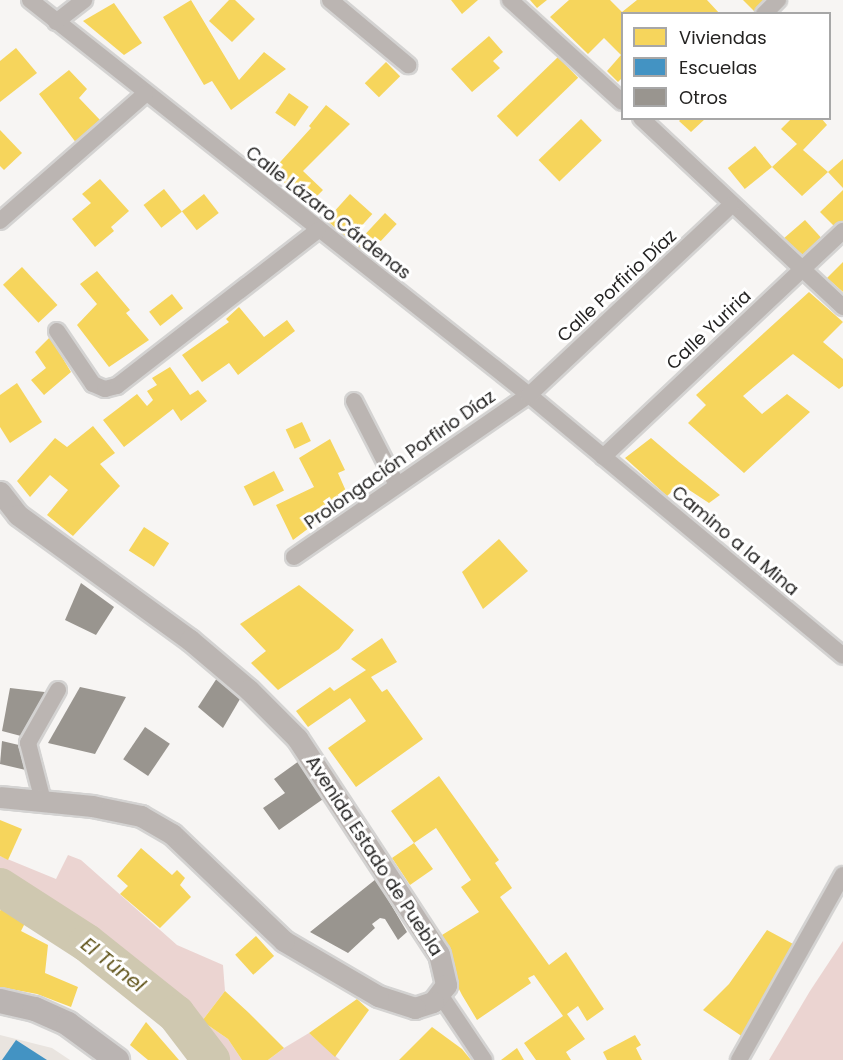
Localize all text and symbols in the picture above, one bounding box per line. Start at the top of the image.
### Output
legend [621,12,831,120]
text: Viviendas [679,25,767,50]
text: Escuelas [679,55,757,80]
text: Otros [679,85,727,110]
street label: Calle Lázaro Cárdenas [241,142,415,284]
street label: Calle Porfirio Díaz [553,225,681,347]
street label: Calle Yuriria [662,285,756,375]
street label: Prolongación Porfirio Díaz [301,386,499,534]
street label: Camino a la Mina [667,482,803,600]
street label: Avenida Estado de Puebla [301,752,447,960]
water label: El Túnel [76,932,150,998]

